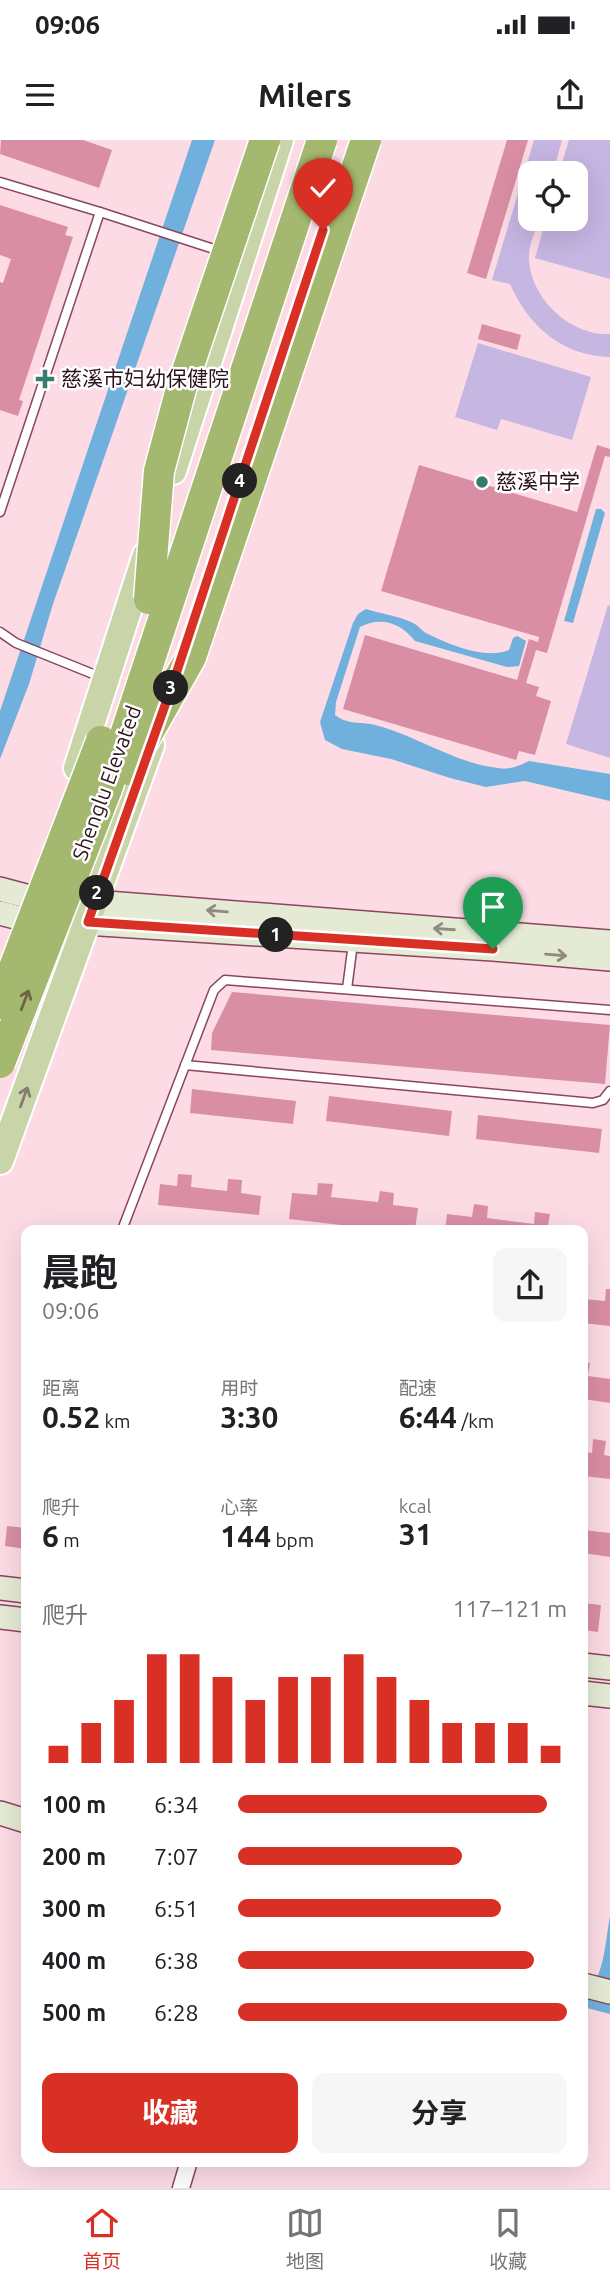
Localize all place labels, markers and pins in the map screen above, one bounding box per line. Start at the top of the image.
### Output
pin [293,158,353,230]
place label: 慈溪市妇幼保健院 [61,366,229,390]
marker: 慈溪市妇幼保健院 [35,369,55,389]
pin: 4 [222,464,258,498]
place label: 慈溪中学 [496,469,580,493]
marker: 慈溪中学 [474,474,490,490]
pin: 3 [154,670,188,706]
pin: 2 [80,876,114,910]
pin [463,877,523,949]
pin: 1 [258,918,294,952]

